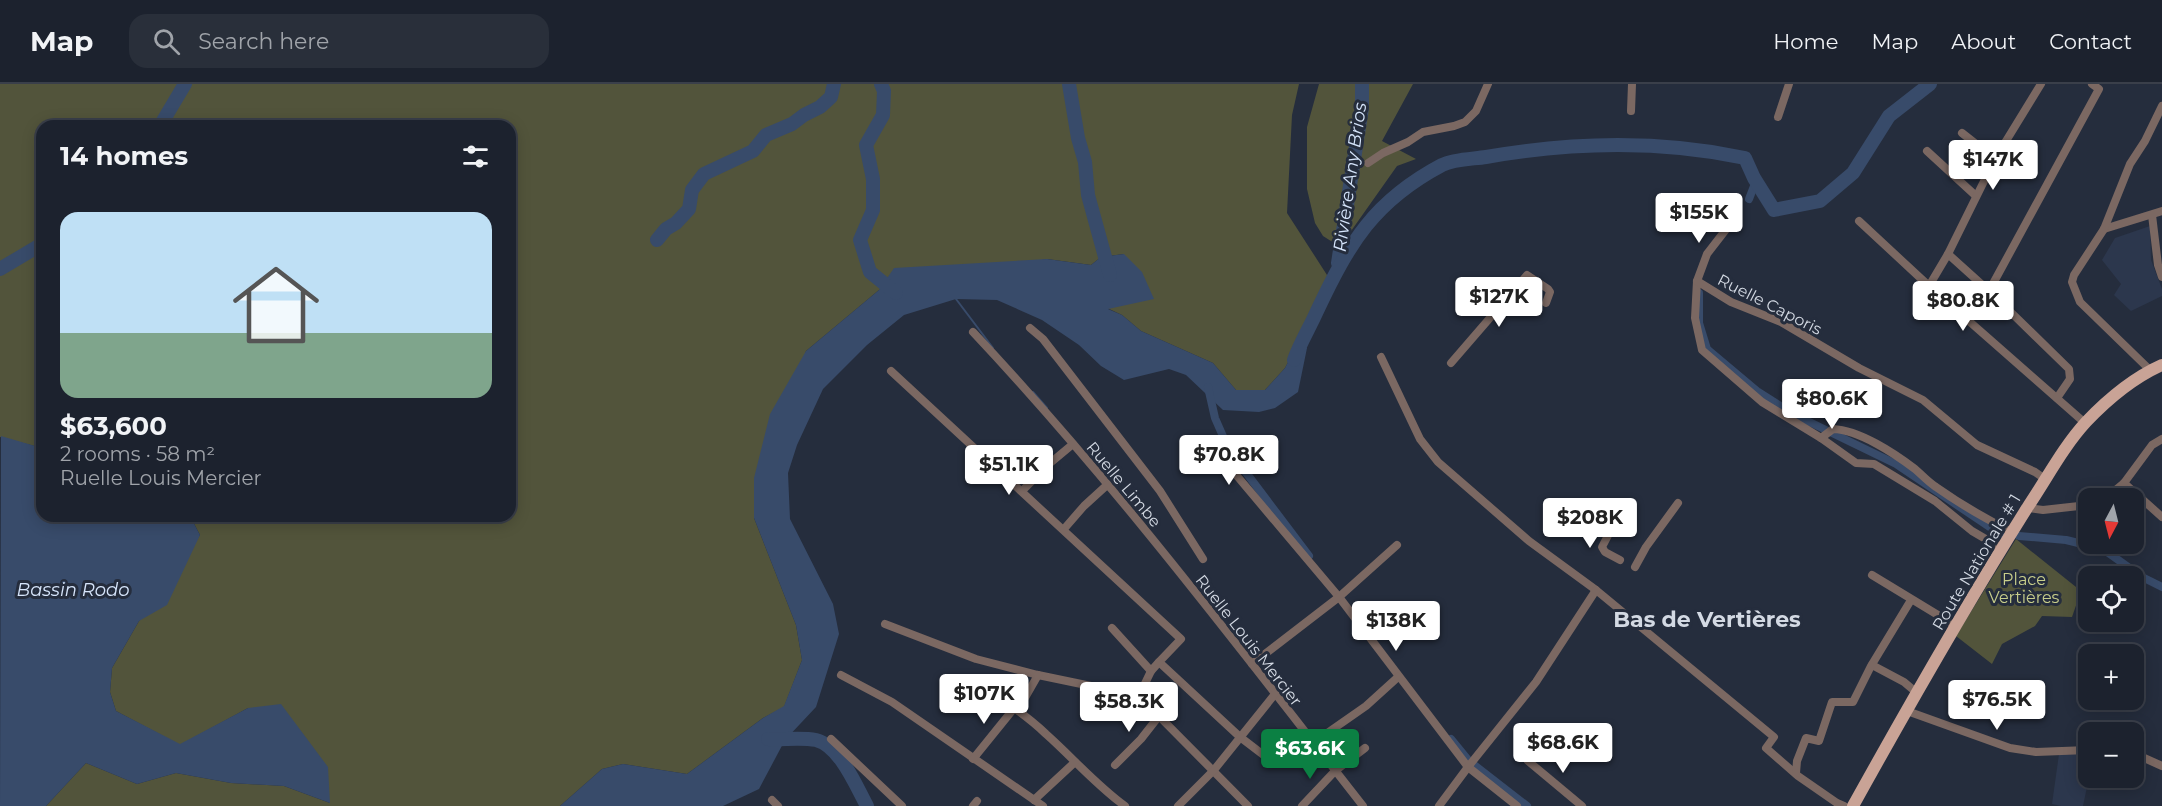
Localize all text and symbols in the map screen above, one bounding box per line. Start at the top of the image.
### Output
search box [129,14,549,68]
text: Map [30,24,93,58]
icon: search [150,25,183,58]
text: Search here [198,28,329,55]
text: Home [1773,29,1838,54]
text: Map [1871,29,1918,54]
text: About [1951,29,2016,54]
text: Contact [2049,29,2132,54]
water label: Rivière Any Brios [1329,101,1371,253]
text: 14 homes [60,140,188,172]
icon: filters [459,140,492,173]
pin: $147K [1951,140,2035,191]
text: $147K [1963,147,2023,171]
pin: $155K [1657,193,1741,244]
text: $155K [1670,200,1728,224]
icon: home [222,251,330,359]
street label: Ruelle Caporis [1714,270,1825,339]
pin: $127K [1457,277,1541,328]
pin: $80.8K [1914,281,2012,332]
text: $127K [1469,284,1529,308]
text: $80.8K [1927,288,1999,312]
pin: $80.6K [1783,379,1881,430]
text: $80.6K [1796,386,1868,410]
text: $63,600 [60,410,167,442]
pin: $70.8K [1180,435,1278,486]
street label: Ruelle Limbe [1082,438,1165,531]
text: 2 rooms · 58 m² [60,442,215,466]
text: $70.8K [1193,442,1265,466]
pin: $51.1K [960,445,1058,496]
text: $51.1K [979,452,1039,476]
text: Ruelle Louis Mercier [60,466,262,490]
north arrow [2078,488,2144,554]
map controls [2078,488,2144,788]
street label: Route Nationale # 1 [1928,491,2025,634]
pin: $208K [1548,498,1632,549]
text: $208K [1557,505,1623,529]
button: locate [2078,566,2144,632]
park label: Place Vertières [1989,570,2060,607]
street label: Ruelle Louis Mercier [1191,571,1306,710]
water label: Bassin Rodo [17,579,129,601]
pin: $138K [1354,601,1438,652]
district label: Bas de Vertières [1613,606,1801,633]
text: $138K [1366,608,1426,632]
button: + [2078,644,2144,710]
pin: $107K [942,674,1026,725]
pin: $76.5K [1948,680,2046,731]
text: $107K [953,681,1015,705]
pin: $58.3K [1080,682,1178,733]
text: $76.5K [1962,687,2032,711]
text: $58.3K [1094,689,1164,713]
button: − [2078,722,2144,788]
pin: $68.6K [1514,723,1612,774]
pin: $63.6K [1261,729,1359,780]
text: $68.6K [1527,730,1599,754]
text: $63.6K [1275,736,1345,760]

